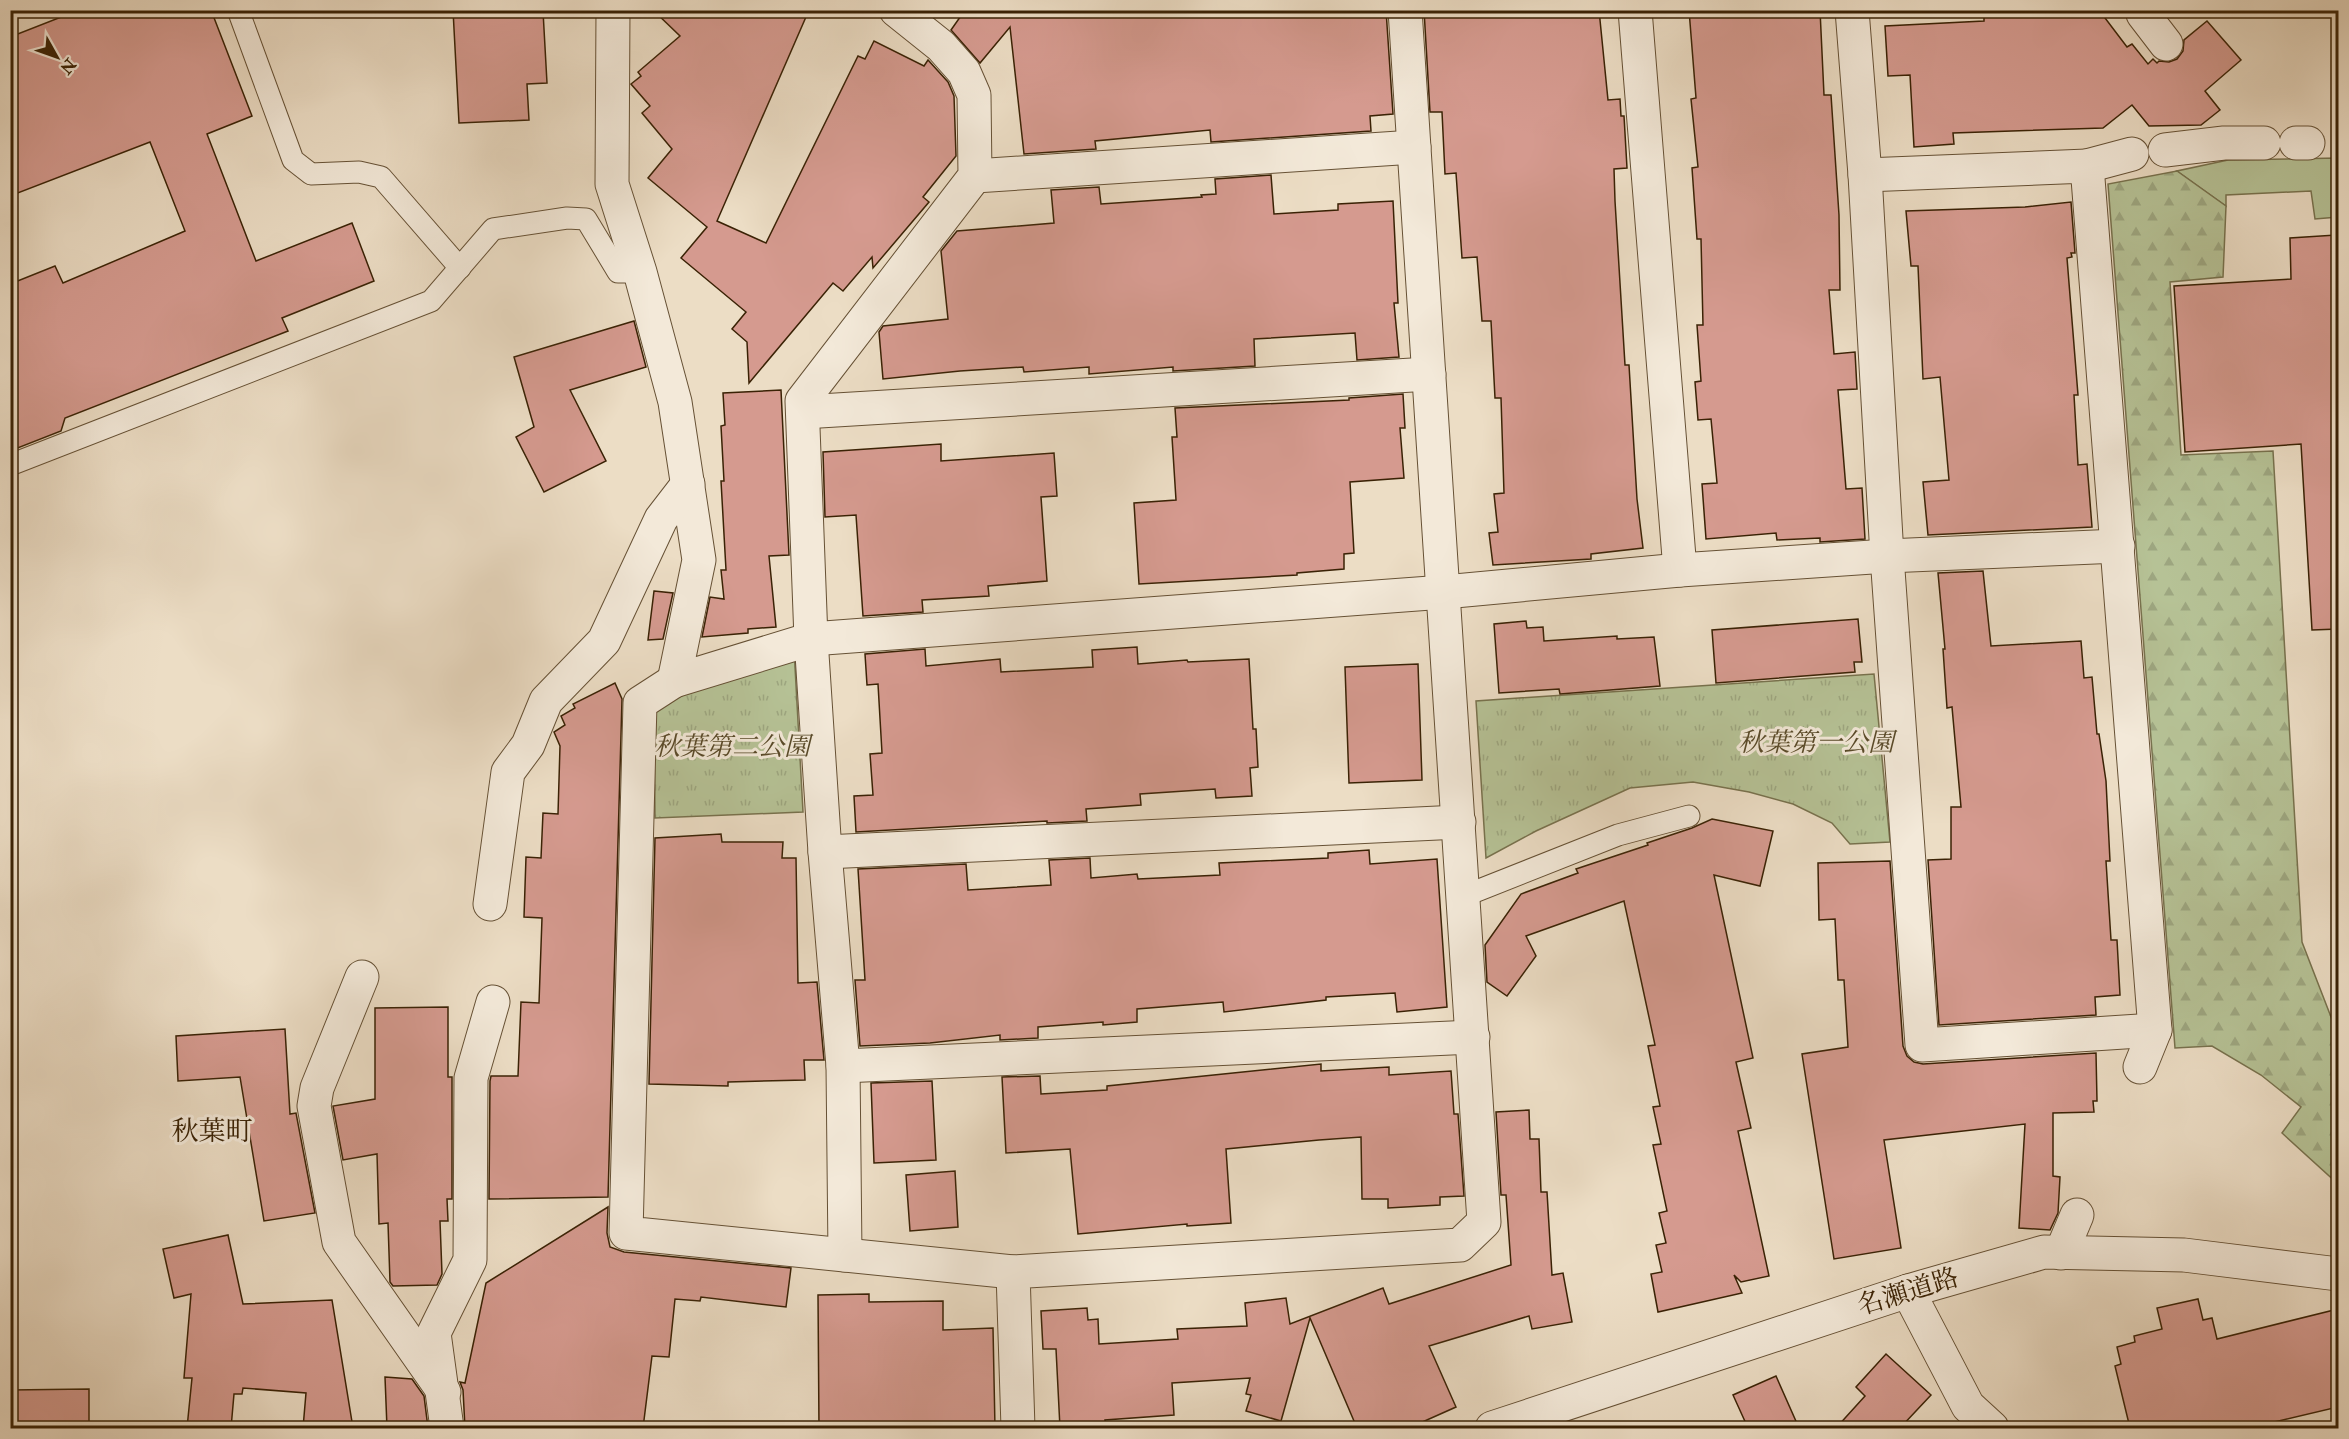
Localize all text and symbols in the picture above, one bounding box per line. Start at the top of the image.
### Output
north arrow [27,27,87,87]
text: N [55,53,81,78]
park label: 秋葉第一公園 [1738,727,1898,759]
park label: 秋葉第二公園 [654,731,814,763]
district label: 秋葉町 [172,1115,253,1148]
street label: 名瀬道路 [1854,1261,1962,1323]

